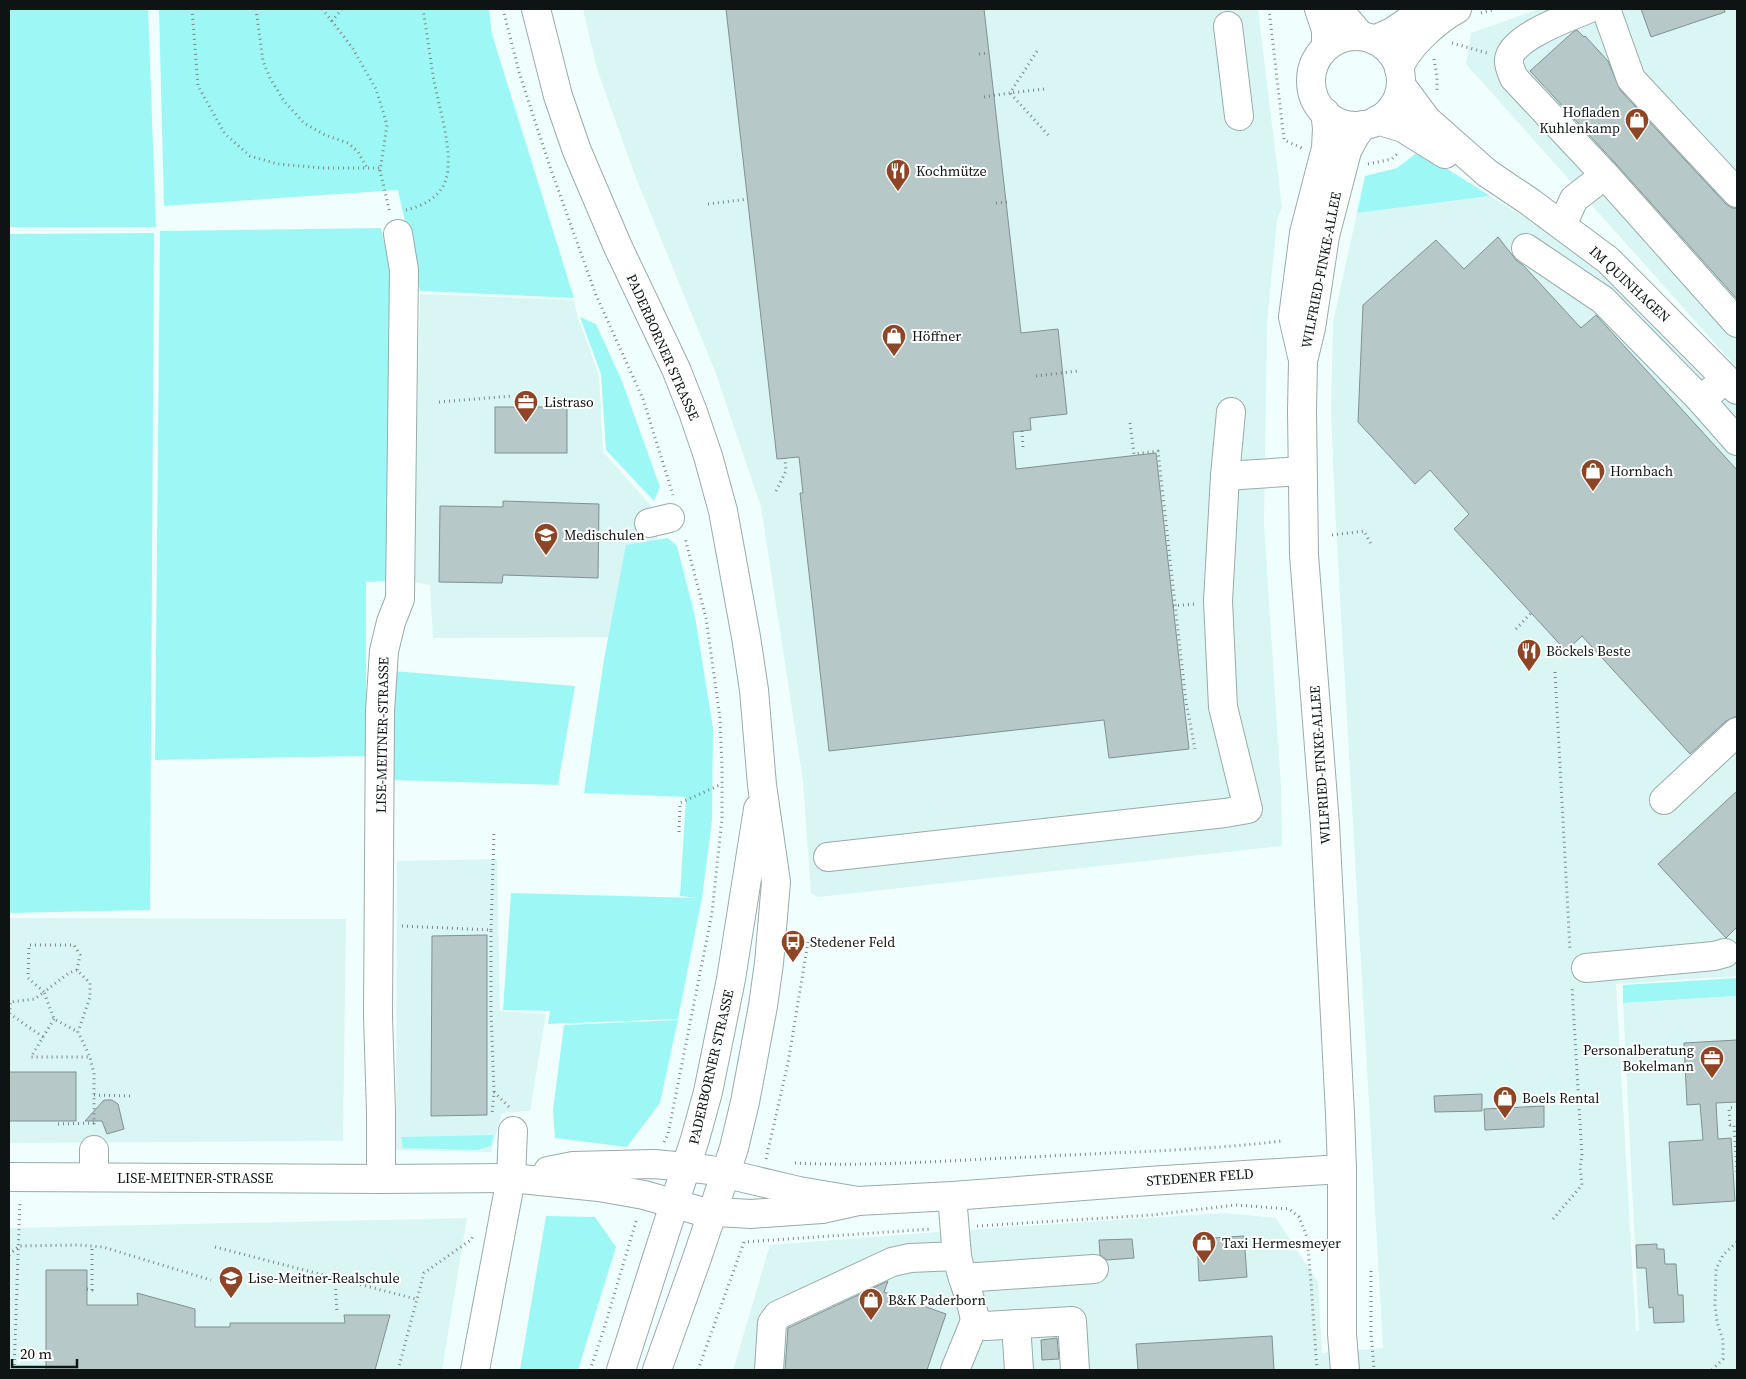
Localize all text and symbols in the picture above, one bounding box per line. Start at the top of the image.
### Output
place label: Hofladen Kuhlenkamp [1539,102,1621,138]
shop icon: Hofladen Kuhlenkamp [1624,107,1650,141]
restaurant icon: Kochmütze [885,158,911,192]
place label: Kochmütze [916,161,987,181]
street label: WILFRIED-FINKE-ALLEE [1296,190,1346,350]
street label: IM QUINHAGEN [1585,241,1675,327]
street label: PADERBORNER STRASSE [622,271,704,423]
shop icon: Höffner [881,323,907,357]
place label: Höffner [912,326,961,346]
office icon: Listraso [513,389,539,423]
place label: Listraso [544,392,594,412]
shop icon: Hornbach [1580,458,1606,492]
place label: Hornbach [1610,461,1673,481]
school or university icon: Medischulen [533,522,559,556]
place label: Medischulen [564,525,645,545]
restaurant icon: Böckels Beste [1516,638,1542,672]
place label: Böckels Beste [1546,641,1631,661]
street label: LISE-MEITNER-STRASSE [371,657,393,813]
street label: WILFRIED-FINKE-ALLEE [1304,685,1336,845]
bus stop icon: Stedener Feld [780,929,806,963]
place label: Stedener Feld [810,932,895,952]
street label: PADERBORNER STRASSE [683,988,739,1146]
place label: Personalberatung Bokelmann [1583,1040,1695,1076]
office icon: Personalberatung Bokelmann [1699,1045,1725,1079]
shop icon: Boels Rental [1492,1085,1518,1119]
place label: Boels Rental [1522,1088,1599,1108]
street label: STEDENER FELD [1146,1163,1254,1191]
street label: LISE-MEITNER-STRASSE [117,1168,273,1188]
shop icon: Taxi Hermesmeyer [1191,1230,1217,1264]
place label: Taxi Hermesmeyer [1222,1233,1341,1253]
school or university icon: Lise-Meitner-Realschule [218,1265,244,1299]
place label: Lise-Meitner-Realschule [248,1268,400,1288]
shop icon: B&K Paderborn [858,1287,884,1321]
place label: B&K Paderborn [888,1290,986,1310]
scale bar [12,1336,78,1368]
text: 20 m [20,1343,52,1364]

